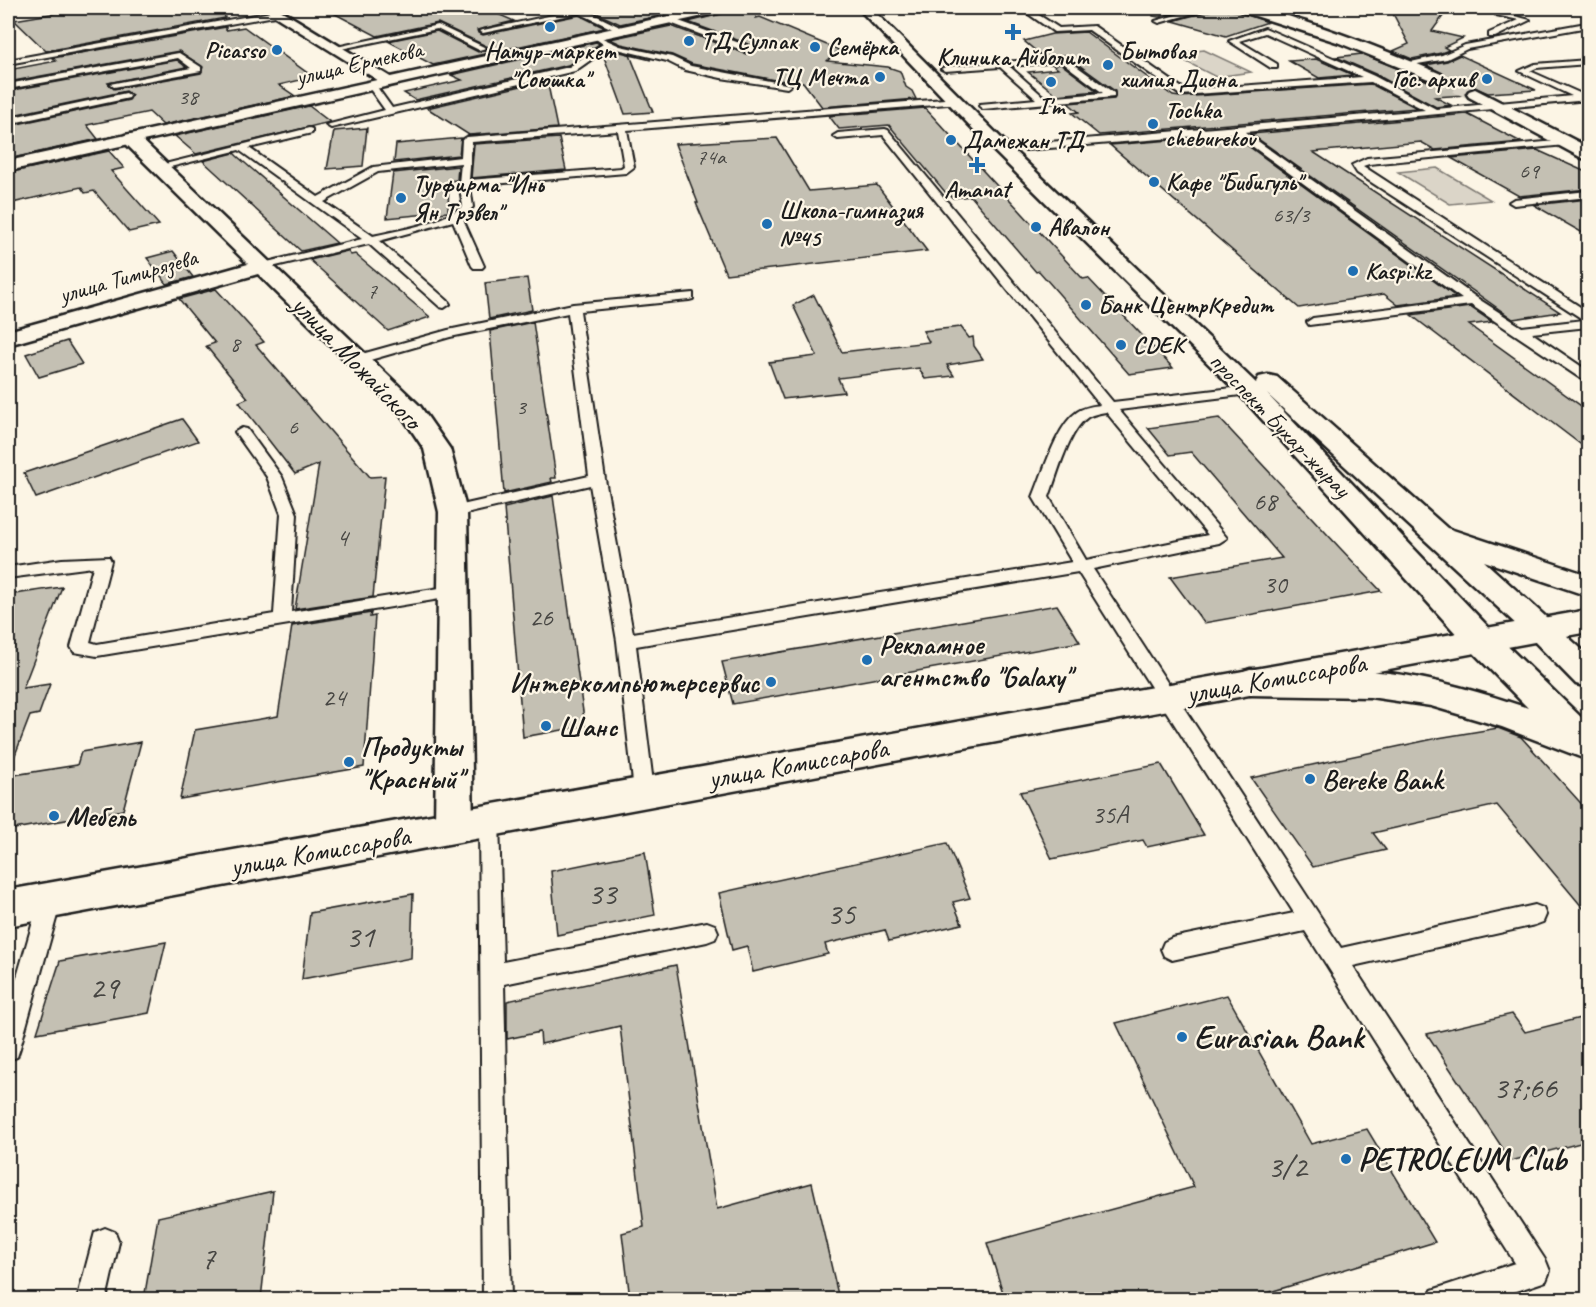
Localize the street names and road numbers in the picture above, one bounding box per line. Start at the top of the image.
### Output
street label: улица Ермекова [291,33,427,93]
street label: улица Тимирязева [54,242,202,311]
street label: улица Можайского [283,286,432,439]
street label: проспект Бухар-жырау [1203,346,1358,505]
street label: улица Комиссарова [1182,645,1370,711]
street label: улица Комиссарова [704,730,892,796]
street label: улица Комиссарова [226,818,414,884]

